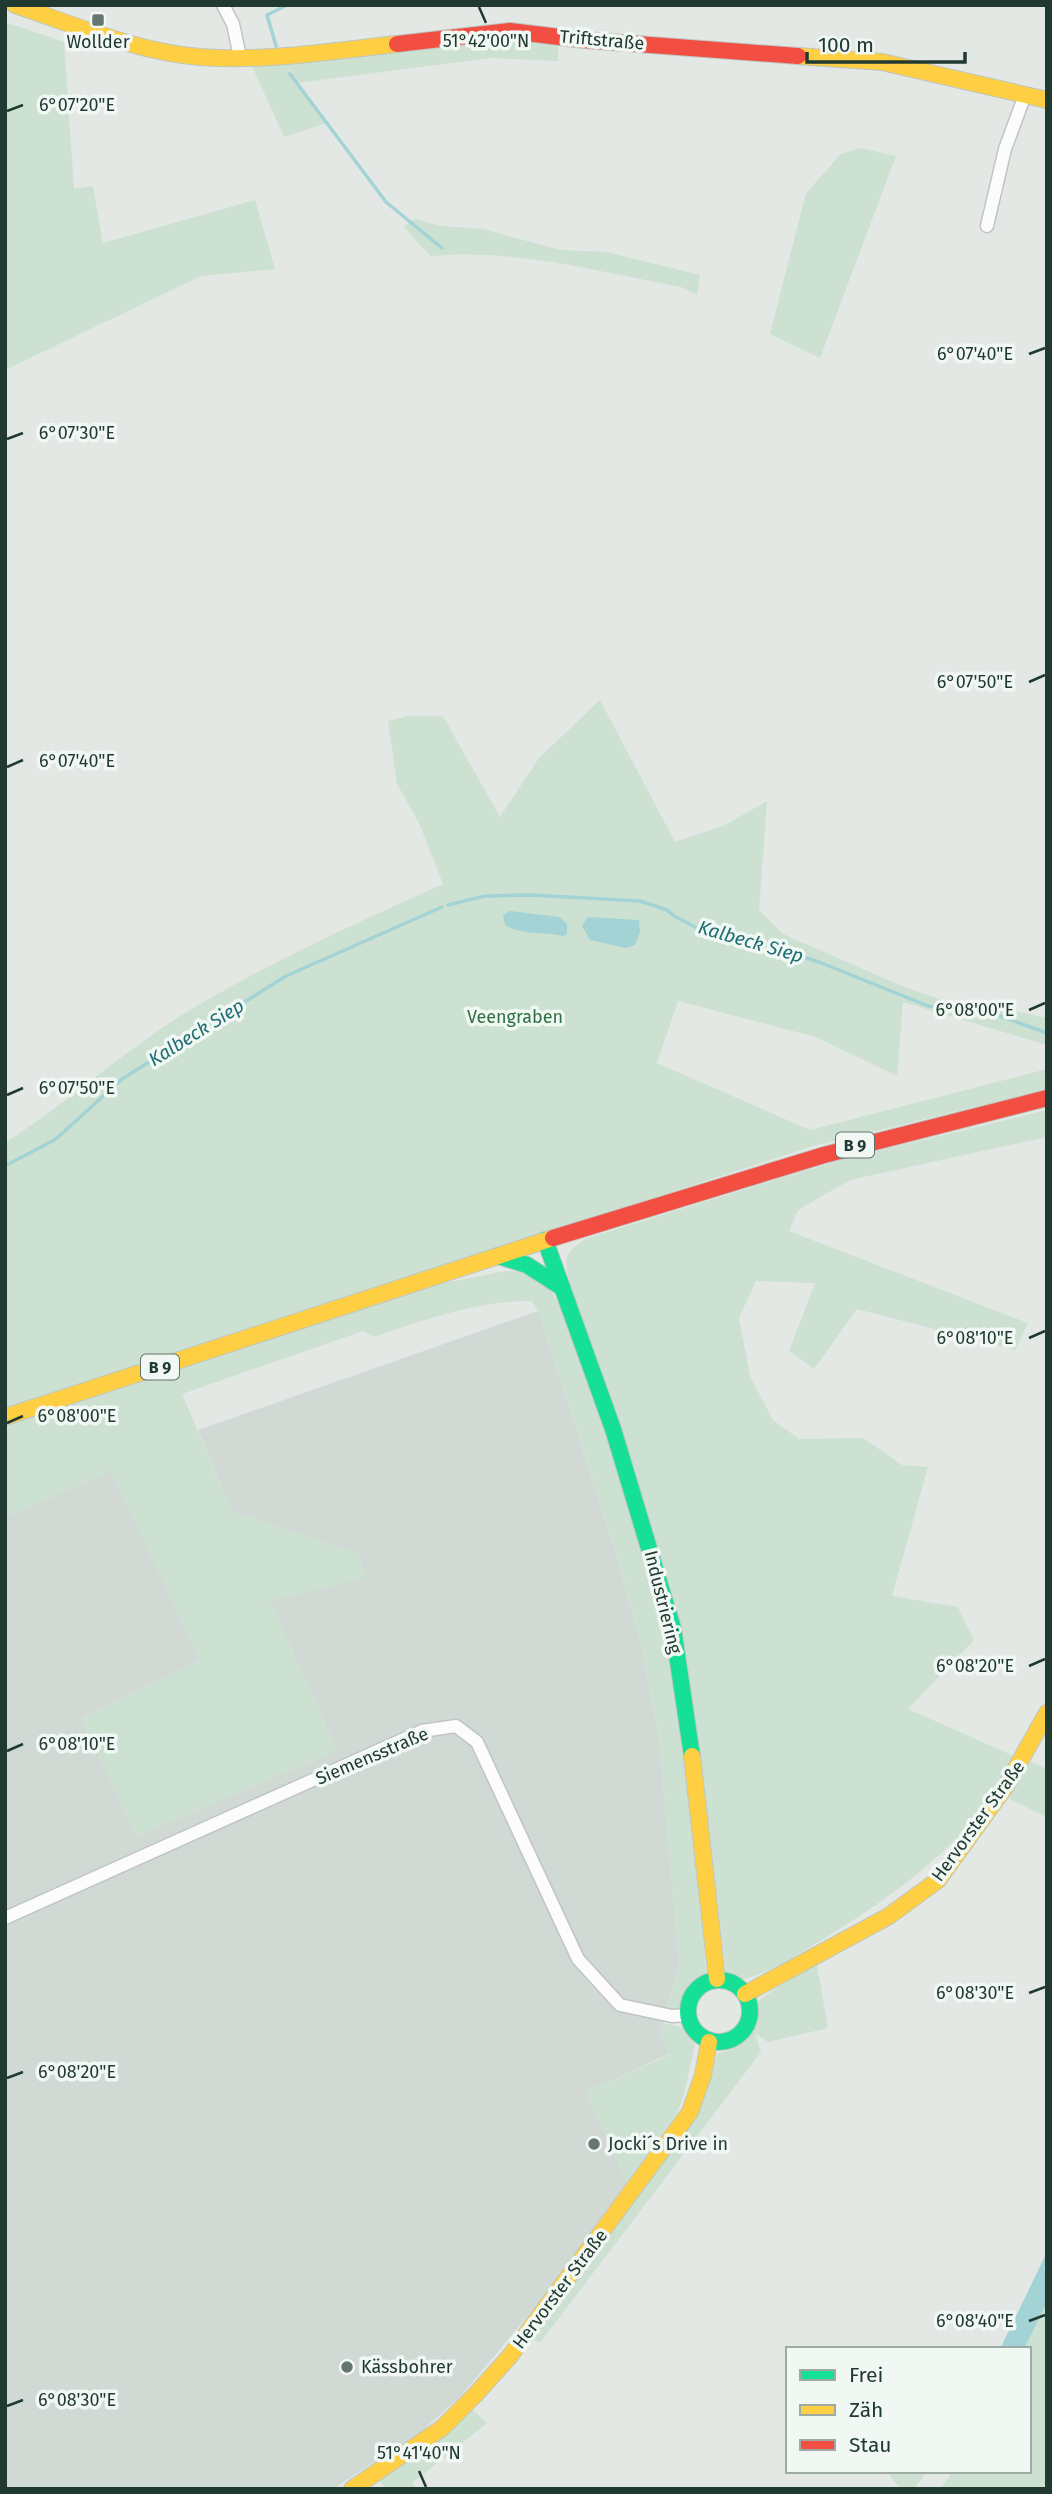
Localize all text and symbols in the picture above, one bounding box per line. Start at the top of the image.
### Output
marker: Wollder [90,12,106,28]
scale bar [807,21,964,65]
street label: Triftstraße [559,25,645,55]
text: 51°42'00"N [443,30,529,52]
place label: Wollder [66,31,130,53]
text: 100 m [818,32,874,58]
text: 6°07'20"E [39,94,115,116]
text: 6°07'40"E [937,343,1013,365]
text: 6°07'30"E [39,422,115,444]
text: 6°07'50"E [937,671,1013,693]
text: 6°07'40"E [39,750,115,772]
water label: Kalbeck Siep [696,915,806,967]
water label: Kalbeck Siep [144,994,248,1071]
text: 6°08'00"E [935,999,1015,1021]
park label: Veengraben [467,1006,563,1028]
text: 6°07'50"E [39,1077,115,1099]
road number: B 9 [836,1133,874,1158]
text: 6°08'10"E [937,1327,1013,1349]
road number: B 9 [141,1354,179,1380]
text: 6°08'00"E [37,1405,117,1427]
street label: Industriering [640,1548,687,1657]
text: 6°08'20"E [936,1655,1014,1677]
street label: Siemensstraße [312,1722,432,1790]
text: 6°08'10"E [39,1733,115,1755]
street label: Hervorster Straße [927,1756,1029,1886]
text: 6°08'30"E [936,1982,1014,2004]
text: 6°08'20"E [38,2061,116,2083]
place label: Jocki´s Drive in [608,2133,728,2155]
marker: Jocki´s Drive in [586,2136,602,2152]
street label: Hervorster Straße [508,2225,612,2353]
text: 6°08'40"E [936,2310,1014,2332]
legend [786,2347,1031,2473]
place label: Kässbohrer [361,2356,453,2378]
marker: Kässbohrer [339,2359,355,2375]
text: Frei [849,2362,883,2388]
text: 6°08'30"E [38,2389,116,2411]
text: Zäh [849,2397,883,2423]
text: Stau [849,2432,892,2458]
text: 51°41'40"N [377,2442,461,2464]

